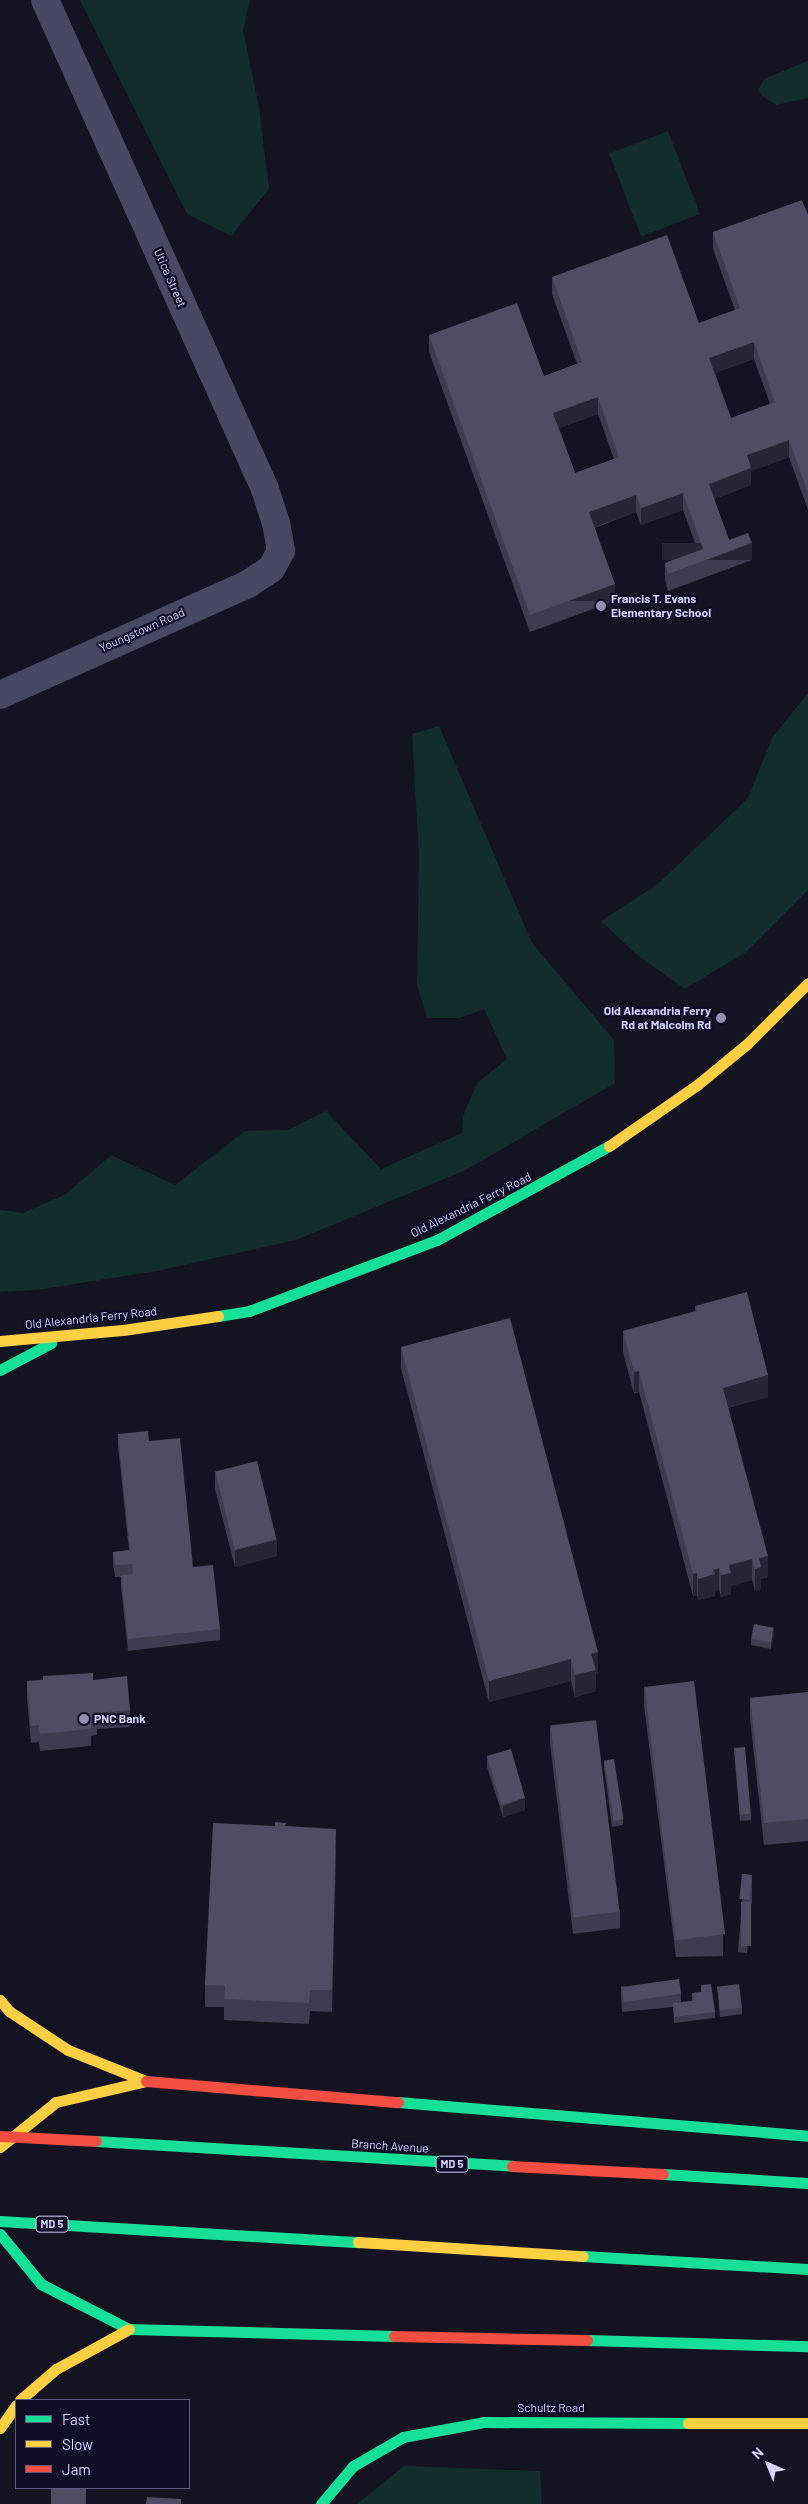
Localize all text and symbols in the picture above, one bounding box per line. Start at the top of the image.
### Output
street label: Utica Street [151,246,189,310]
place label: Francis T. Evans Elementary School [611,592,711,620]
marker: Francis T. Evans Elementary School [595,600,607,612]
street label: Youngstown Road [97,605,187,655]
place label: Old Alexandria Ferry Rd at Malcolm Rd [604,1004,711,1032]
marker: Old Alexandria Ferry Rd at Malcolm Rd [715,1012,727,1024]
street label: Old Alexandria Ferry Road [408,1169,534,1241]
street label: Old Alexandria Ferry Road [24,1304,158,1332]
place label: PNC Bank [94,1712,146,1726]
marker: PNC Bank [78,1713,90,1725]
street label: Branch Avenue [351,2136,429,2156]
road number: MD 5 [434,2156,470,2172]
road number: MD 5 [34,2216,70,2232]
legend [15,2399,190,2489]
street label: Schultz Road [517,2401,585,2415]
text: Fast [62,2410,90,2428]
text: Slow [62,2435,93,2453]
north arrow [743,2439,793,2489]
text: N [748,2444,766,2462]
text: Jam [62,2460,91,2478]

